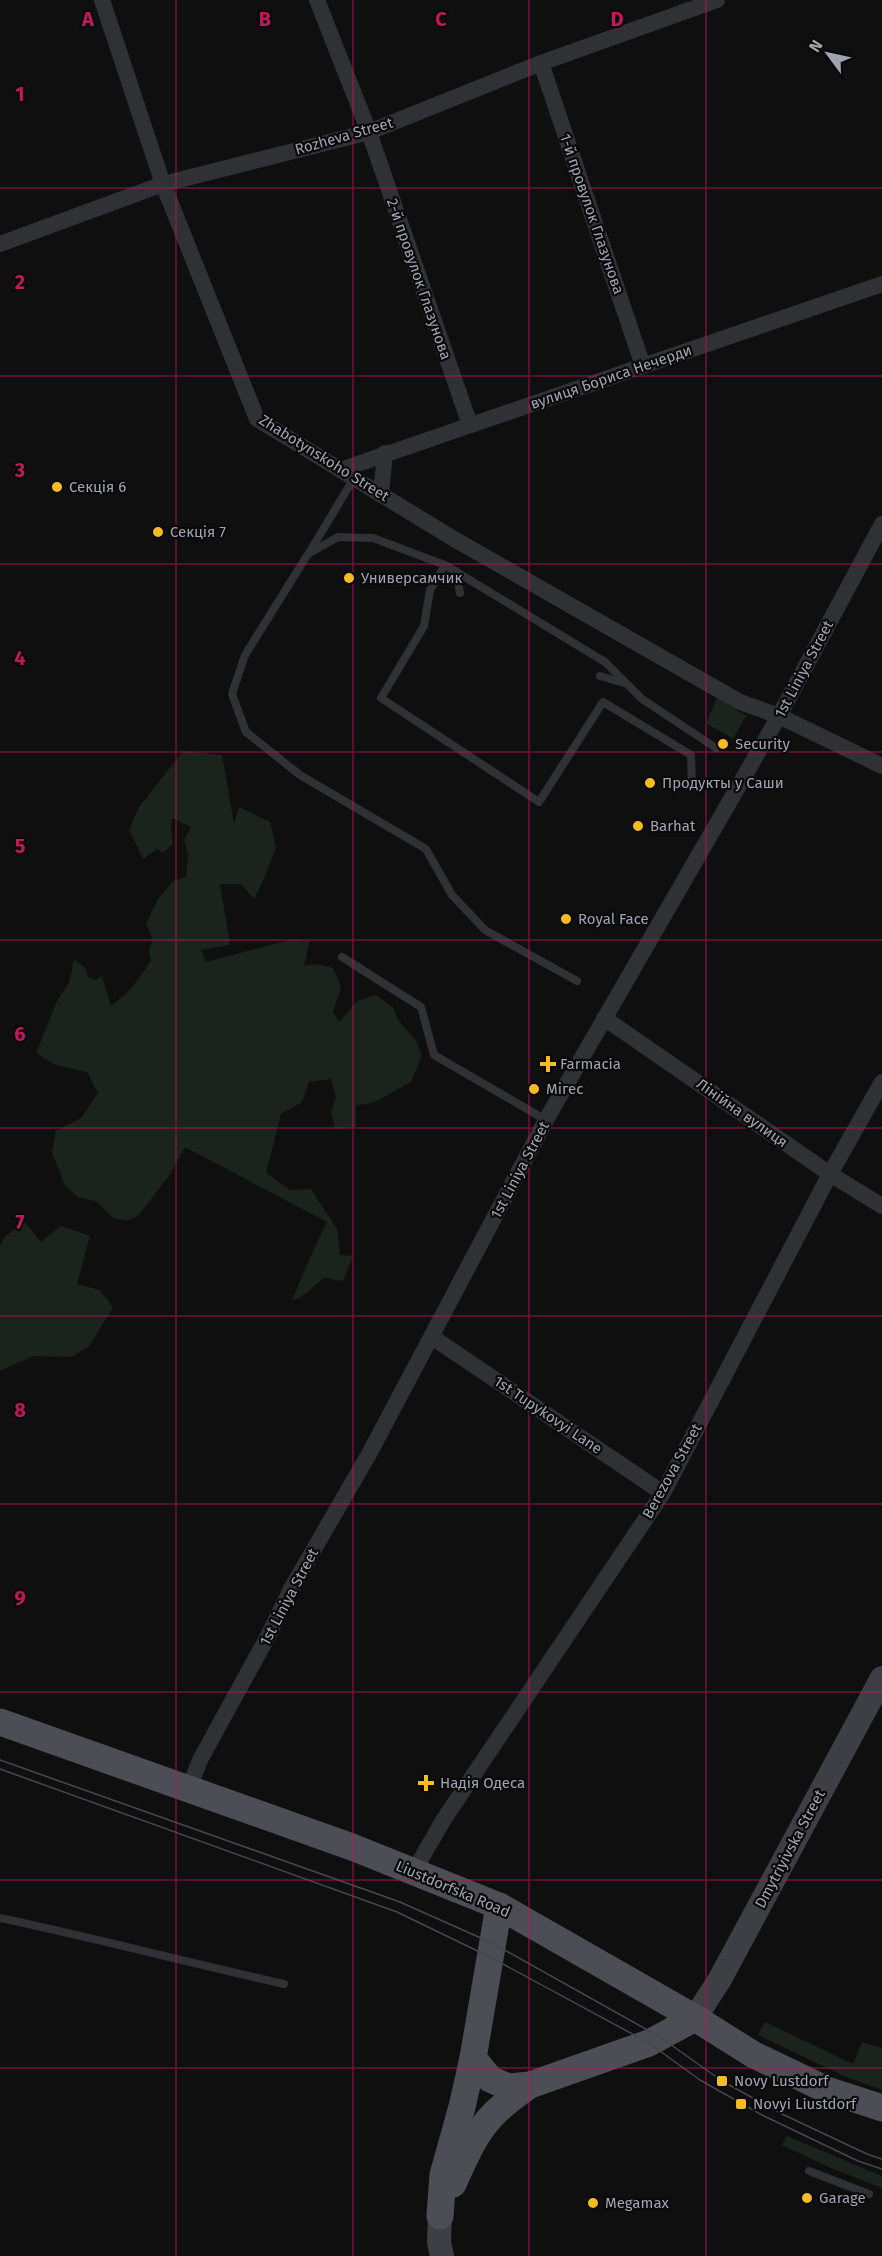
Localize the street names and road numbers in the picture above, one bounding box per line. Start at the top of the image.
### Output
street label: Rozheva Street [293,113,396,159]
street label: 1-й провулок Глазунова [556,131,628,297]
street label: 2-й провулок Глазунова [383,196,455,362]
street label: вулиця Бориса Нечерди [528,341,694,413]
street label: Zhabotynskoho Street [256,411,393,506]
street label: 1st Liniya Street [771,617,837,721]
street label: Лінійна вулиця [693,1075,791,1151]
street label: 1st Liniya Street [487,1118,553,1222]
street label: 1st Tupykovyi Lane [490,1372,606,1458]
street label: Berezova Street [638,1420,706,1522]
street label: 1st Liniya Street [256,1545,322,1649]
street label: Dmytriyivska Street [751,1786,829,1911]
street label: Liustdorfska Road [393,1857,513,1921]

